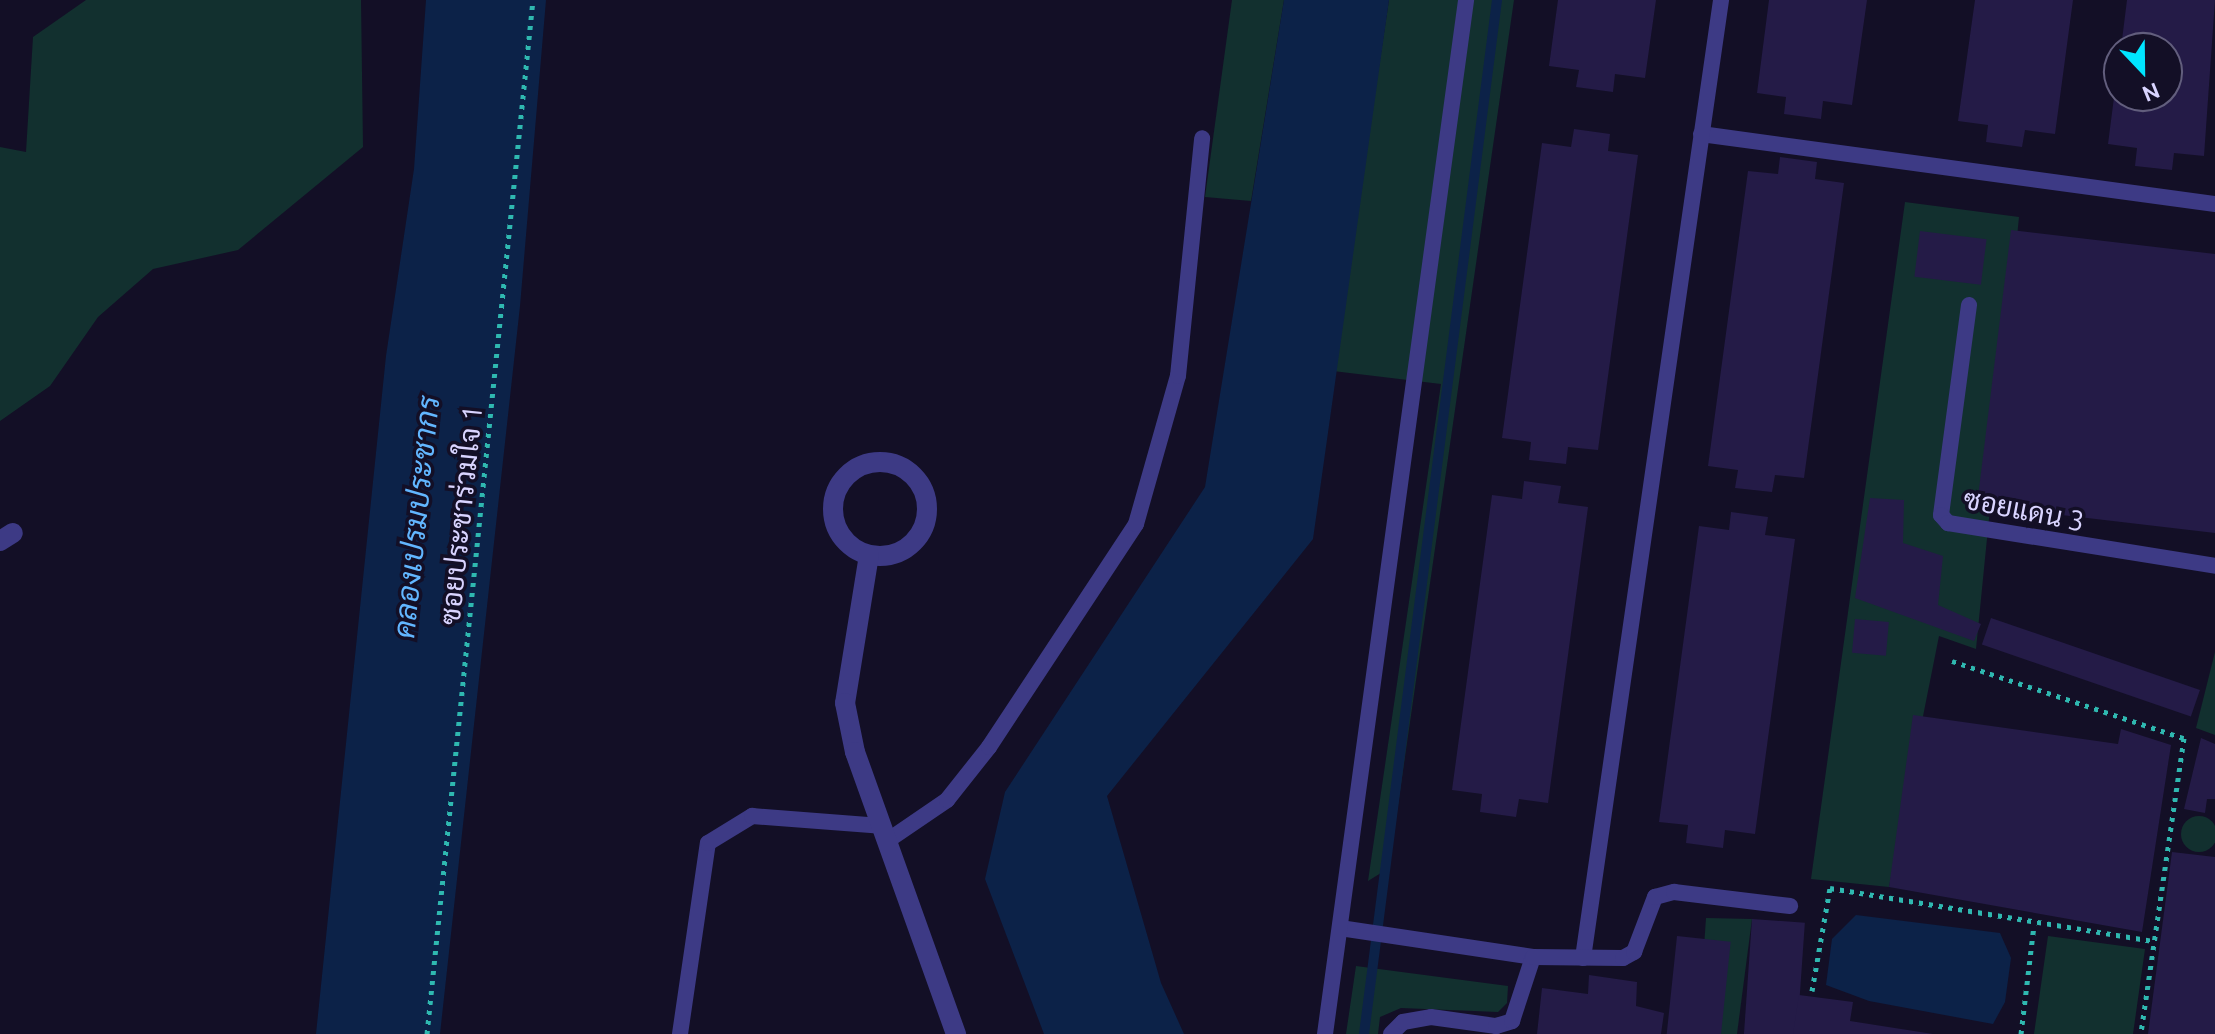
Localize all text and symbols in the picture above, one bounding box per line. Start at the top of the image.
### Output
north arrow [2103,32,2183,112]
text: N [2139,78,2164,108]
water label: คลองเปรมประชากร [385,394,447,640]
street label: ซอยประชาร่วมใจ 1 [433,404,489,626]
street label: ซอยแดน 3 [1961,482,2087,538]

